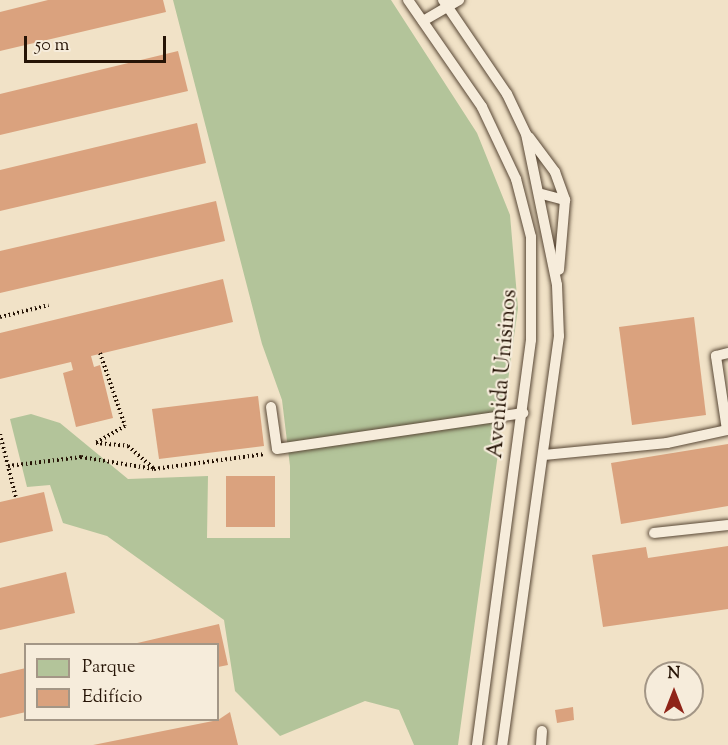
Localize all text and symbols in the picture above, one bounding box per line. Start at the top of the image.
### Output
scale bar [27,24,170,62]
text: 50 m [35,33,69,59]
street label: Avenida Unisinos [483,288,525,460]
legend [24,643,219,721]
text: Parque [82,655,135,681]
north arrow [644,661,704,721]
text: N [668,663,680,686]
text: Edifício [82,685,142,711]

